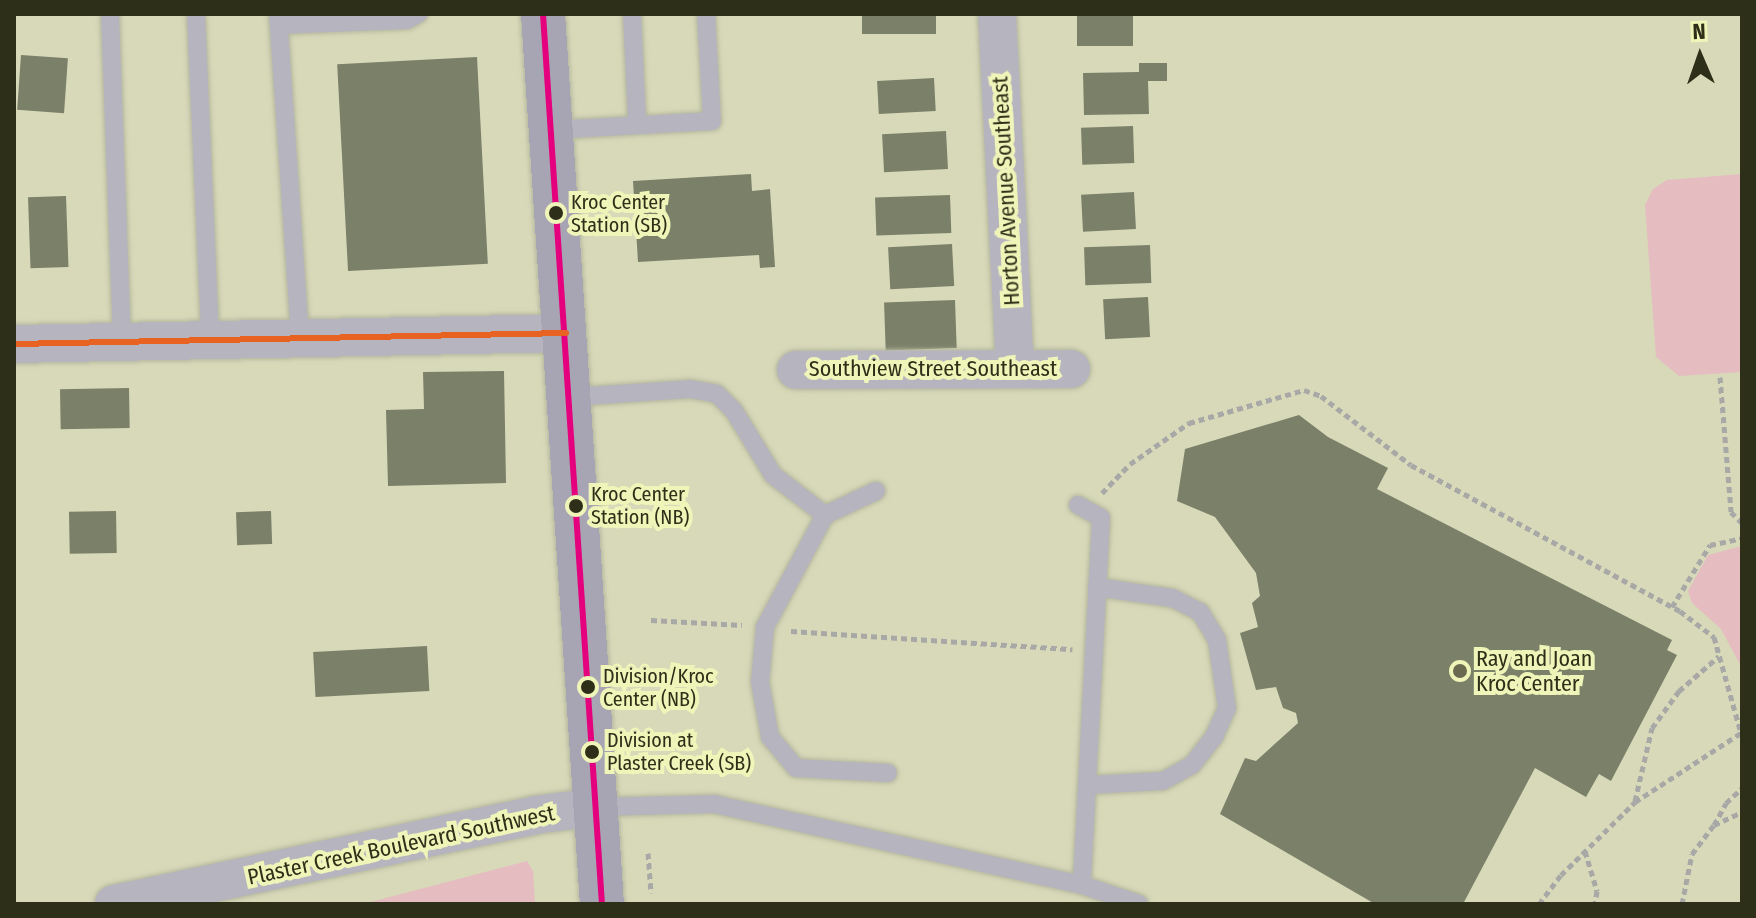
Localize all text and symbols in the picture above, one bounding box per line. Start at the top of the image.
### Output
north arrow [1660,16,1740,96]
text: N [1692,18,1706,45]
street label: Horton Avenue Southeast [987,76,1025,306]
place label: Kroc Center Station (SB) [571,190,667,237]
marker: Kroc Center Station (SB) [548,205,564,221]
street label: Southview Street Southeast [809,356,1057,382]
place label: Kroc Center Station (NB) [591,482,689,529]
marker: Kroc Center Station (NB) [568,498,584,514]
place label: Ray and Joan Kroc Center [1476,645,1592,696]
marker: Ray and Joan Kroc Center [1451,662,1469,680]
place label: Division/Kroc Center (NB) [603,664,714,711]
marker: Division/Kroc Center (NB) [580,679,596,695]
place label: Division at Plaster Creek (SB) [607,728,751,775]
marker: Division at Plaster Creek (SB) [584,744,600,760]
street label: Plaster Creek Boulevard Southwest [245,800,557,890]

